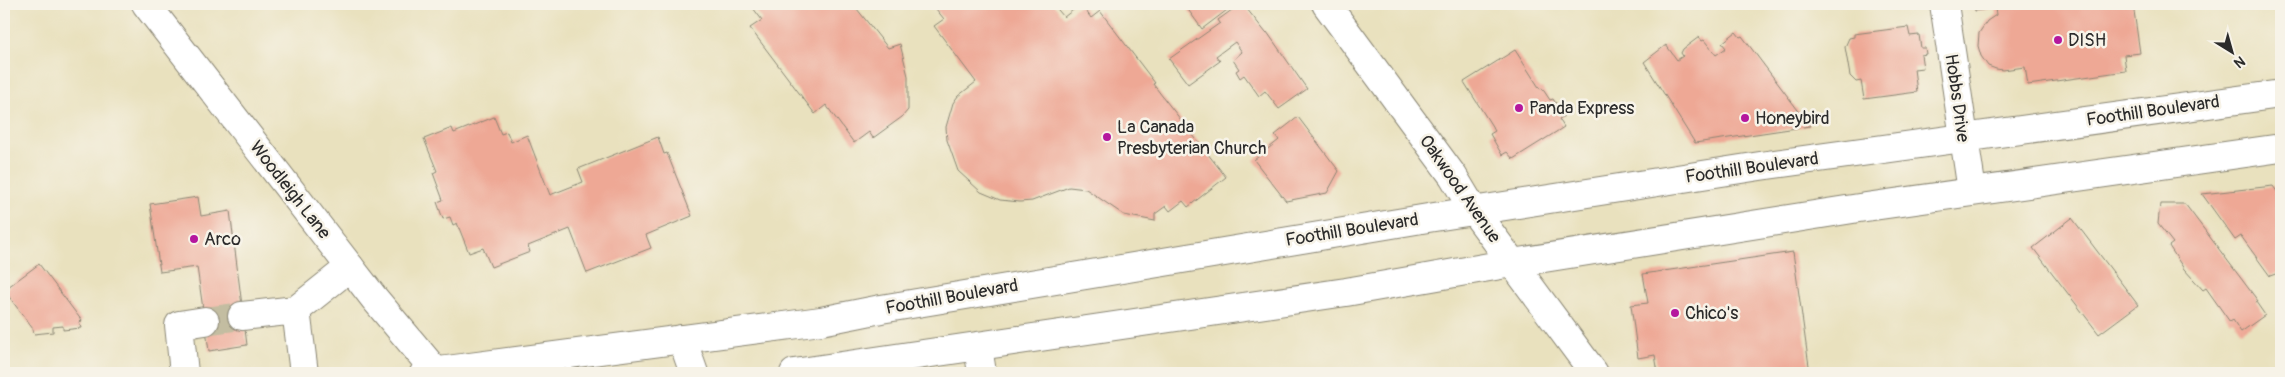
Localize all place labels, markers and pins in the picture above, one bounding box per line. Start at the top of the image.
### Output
place label: DISH [2068,29,2106,52]
marker: DISH [2052,34,2064,46]
place label: Panda Express [1529,97,1634,120]
marker: Panda Express [1513,102,1525,114]
place label: Honeybird [1755,107,1830,130]
marker: Honeybird [1739,112,1751,124]
place label: La Canada Presbyterian Church [1117,116,1266,160]
marker: La Canada Presbyterian Church [1101,131,1113,143]
place label: Arco [204,228,241,251]
marker: Arco [188,233,200,245]
place label: Chico's [1685,302,1738,325]
marker: Chico's [1669,307,1681,319]

